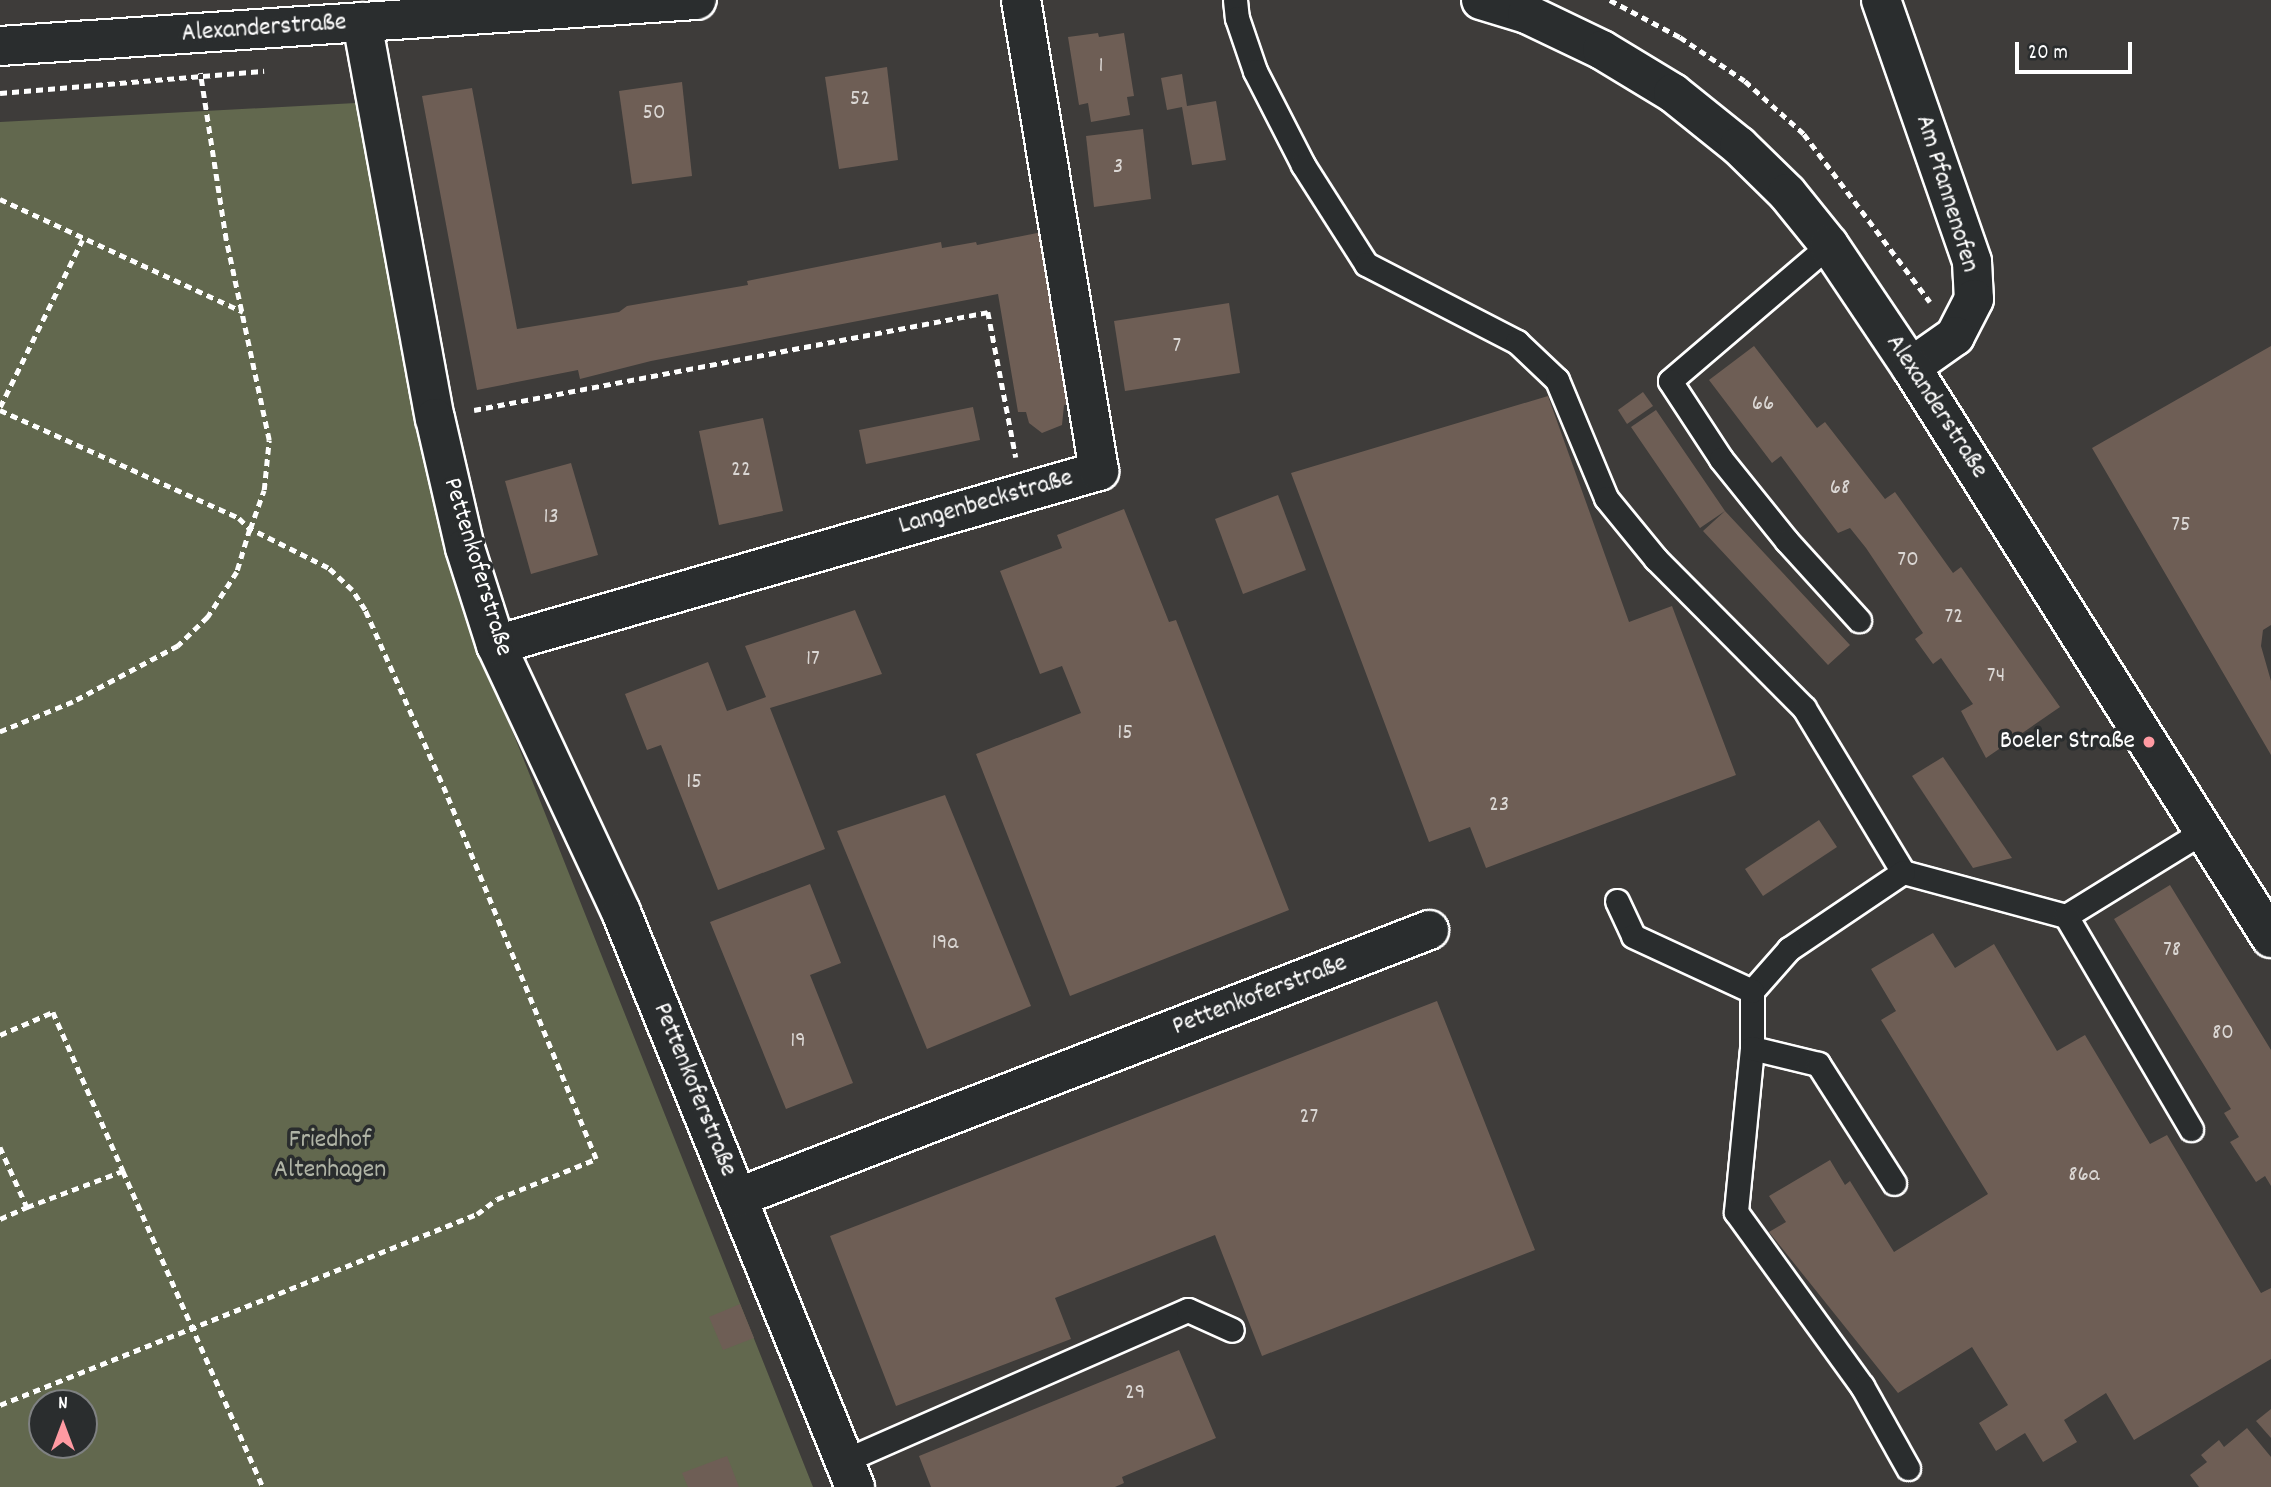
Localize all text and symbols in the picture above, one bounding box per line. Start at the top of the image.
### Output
street label: Alexanderstraße [181,8,347,50]
scale bar [2019,28,2136,72]
text: 20 m [2028,39,2068,69]
house number: 1 [1098,53,1104,81]
house number: 52 [850,86,870,114]
house number: 50 [642,100,666,128]
street label: Am Pfannenofen [1907,112,1985,276]
house number: 3 [1113,154,1123,182]
street label: Alexanderstraße [1878,329,1994,485]
house number: 7 [1173,333,1181,361]
house number: 66 [1752,391,1774,419]
house number: 22 [731,457,751,485]
street label: Langenbeckstraße [895,463,1077,543]
street label: Pettenkoferstraße [435,474,519,660]
house number: 68 [1830,475,1850,503]
house number: 13 [543,504,559,532]
house number: 75 [2171,512,2191,540]
house number: 70 [1897,547,1919,575]
house number: 72 [1945,604,1963,632]
house number: 17 [806,646,820,674]
house number: 74 [1987,663,2005,691]
house number: 15 [1117,720,1133,748]
place label: Boeler Straße [2000,726,2135,758]
marker: Boeler Straße [2141,734,2157,750]
house number: 15 [686,769,702,797]
house number: 23 [1489,792,1509,820]
house number: 19a [932,930,958,958]
house number: 78 [2163,937,2181,965]
street label: Pettenkoferstraße [1168,948,1352,1044]
street label: Pettenkoferstraße [645,999,743,1181]
house number: 80 [2212,1020,2234,1048]
house number: 19 [790,1028,806,1056]
house number: 27 [1300,1104,1318,1132]
park label: Friedhof Altenhagen [274,1125,386,1186]
house number: 86a [2068,1162,2100,1190]
house number: 29 [1125,1380,1145,1408]
north arrow [28,1389,98,1459]
text: N [58,1391,68,1418]

